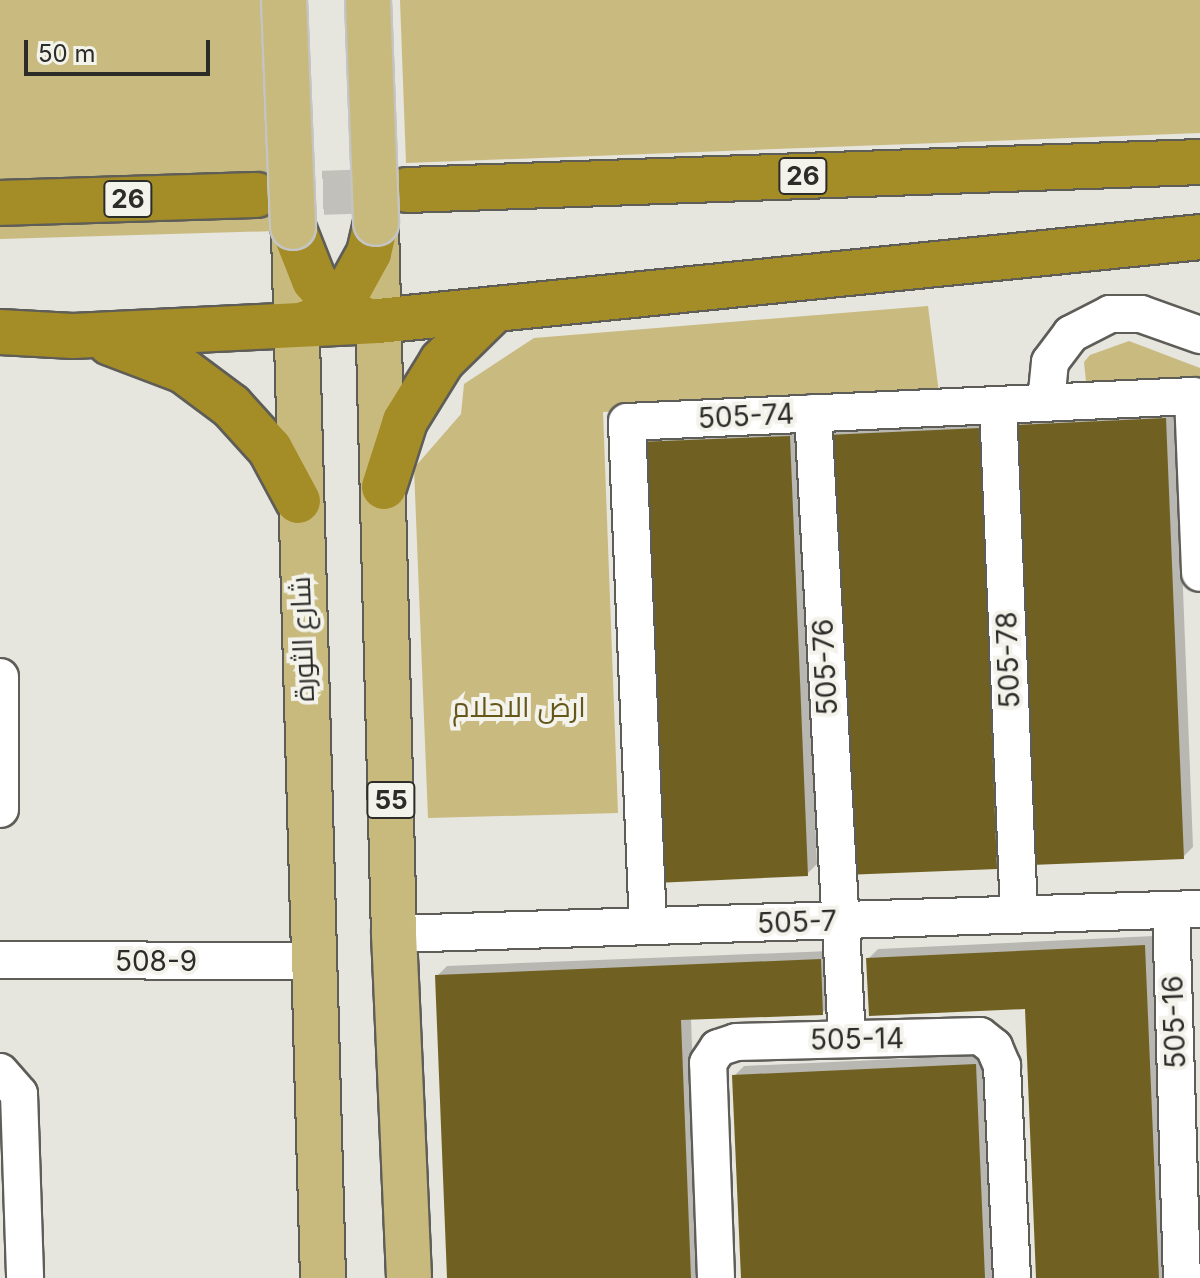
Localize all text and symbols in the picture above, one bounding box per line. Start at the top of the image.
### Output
scale bar [28,24,214,74]
text: 50 m [38,39,96,68]
road number: 26 [777,154,829,198]
road number: 26 [102,177,154,221]
street label: 505-74 [697,397,795,435]
street label: شارع الثورة [283,576,321,702]
street label: 505-78 [990,611,1026,709]
street label: 505-76 [806,618,844,716]
park label: ارض الاحلام [452,690,586,724]
road number: 55 [365,778,417,822]
street label: 505-7 [757,904,837,940]
street label: 508-9 [115,944,197,978]
street label: 505-16 [1156,975,1192,1069]
street label: 505-14 [810,1021,904,1057]

